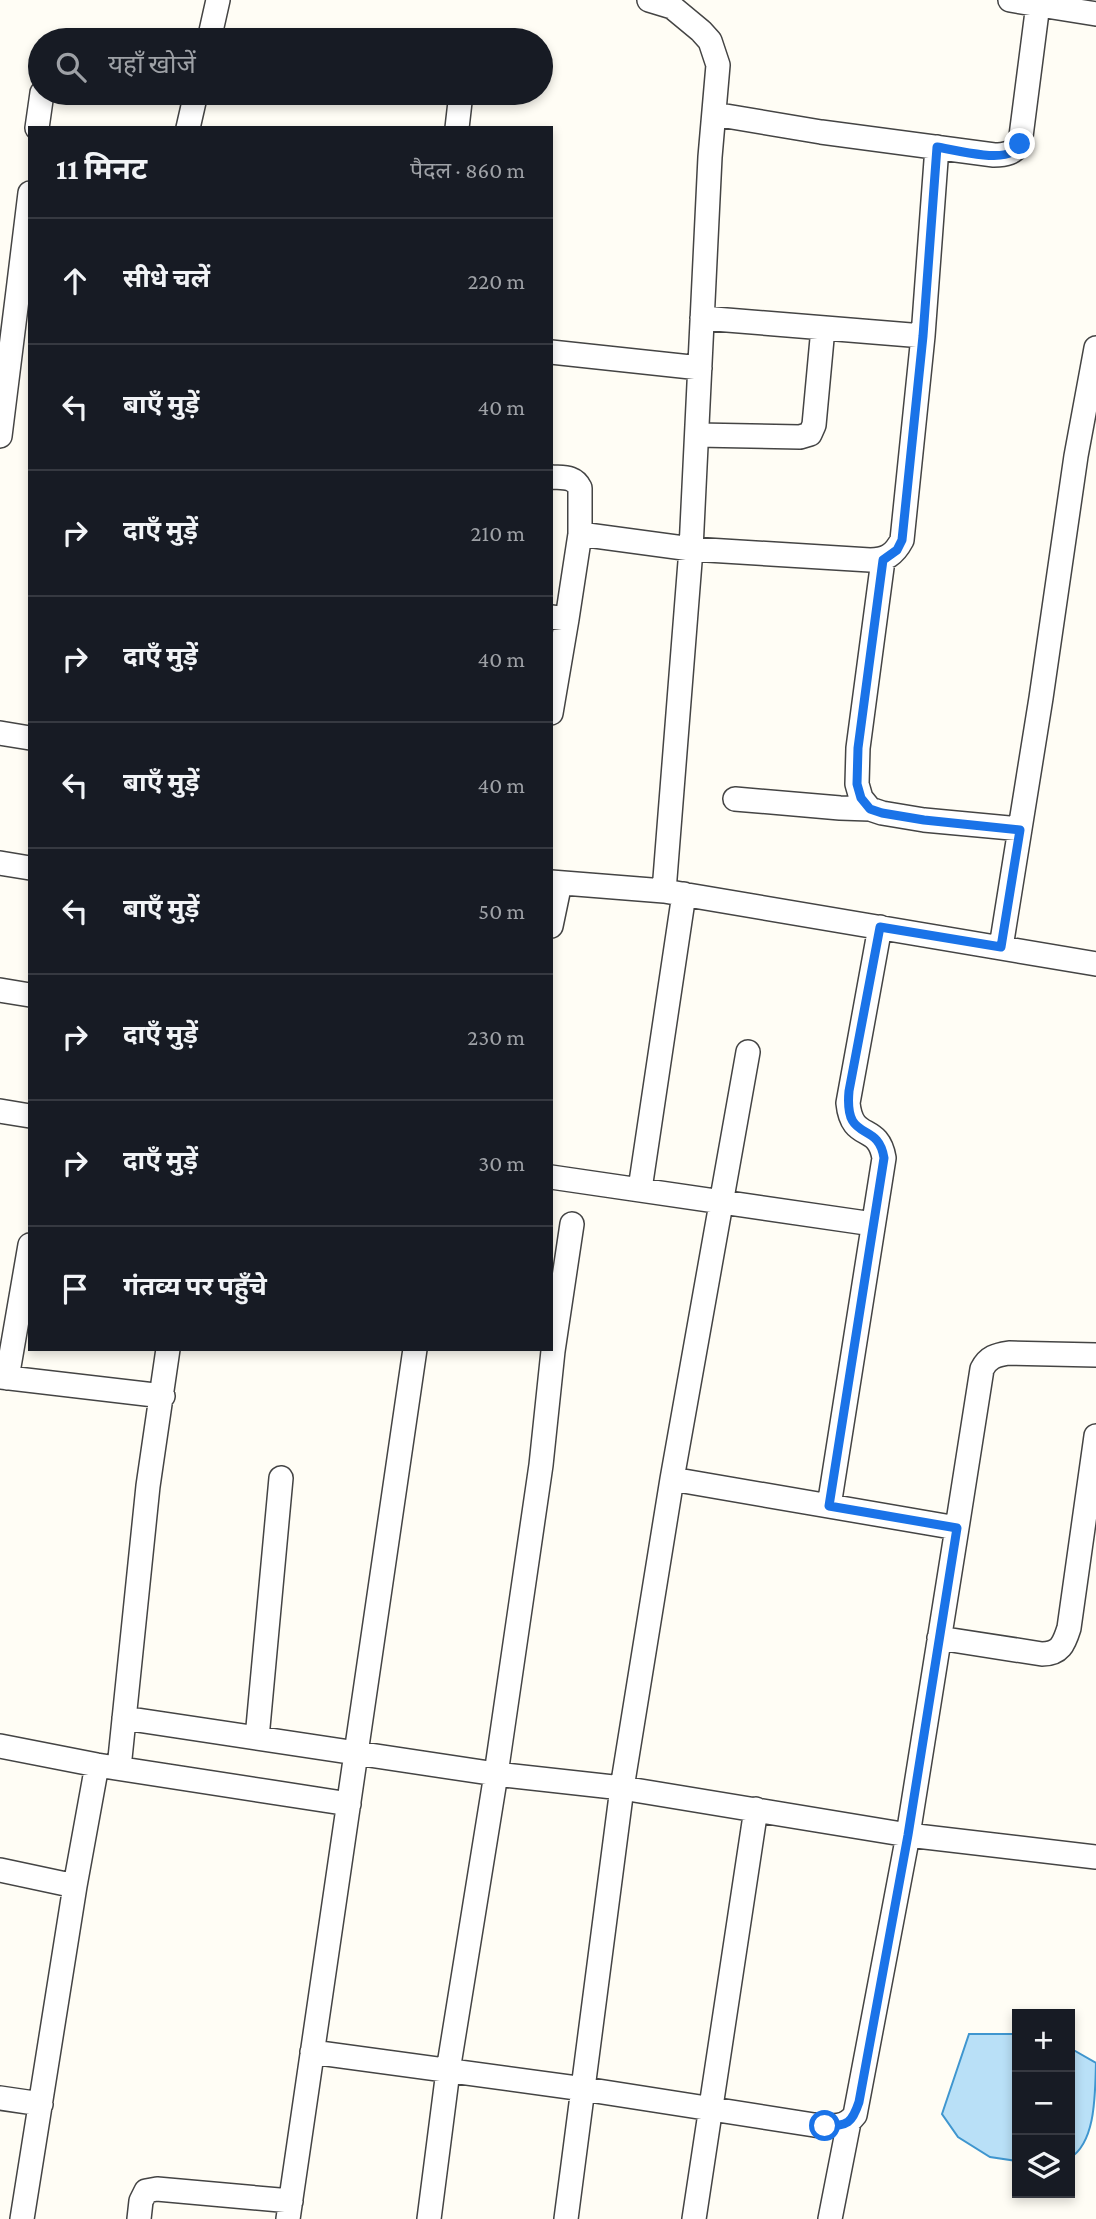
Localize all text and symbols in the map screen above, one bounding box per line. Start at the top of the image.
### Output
search box [28,28,553,105]
icon: search [52,48,90,86]
text: यहाँ खोजें [108,50,196,79]
route end [1004,128,1035,159]
text: 11 मिनट [56,152,147,185]
text: पैदल · 860 m [410,157,525,183]
icon: ahead [56,262,94,300]
text: सीधे चलें [123,264,210,293]
text: 220 m [467,268,525,294]
icon: left [56,388,94,426]
text: बाएँ मुड़ें [123,390,199,419]
text: 40 m [477,394,525,420]
icon: right [56,514,94,552]
text: दाएँ मुड़ें [123,516,198,545]
text: 210 m [471,520,525,546]
icon: right [56,640,94,678]
text: दाएँ मुड़ें [123,642,198,671]
text: 40 m [477,646,525,672]
icon: left [56,766,94,804]
text: बाएँ मुड़ें [123,768,199,797]
text: 40 m [477,772,525,798]
icon: left [56,892,94,930]
text: बाएँ मुड़ें [123,894,199,923]
text: 50 m [478,898,525,924]
icon: right [56,1018,94,1056]
text: दाएँ मुड़ें [123,1020,198,1049]
text: 230 m [467,1024,525,1050]
icon: right [56,1144,94,1182]
text: दाएँ मुड़ें [123,1146,198,1175]
text: 30 m [478,1150,525,1176]
icon: arrive [56,1270,94,1308]
text: गंतव्य पर पहुँचे [123,1272,267,1301]
map controls [1012,2009,1075,2198]
button: + [1012,2009,1075,2072]
button: − [1012,2072,1075,2135]
route start [809,2110,840,2141]
button: layers [1012,2135,1075,2198]

